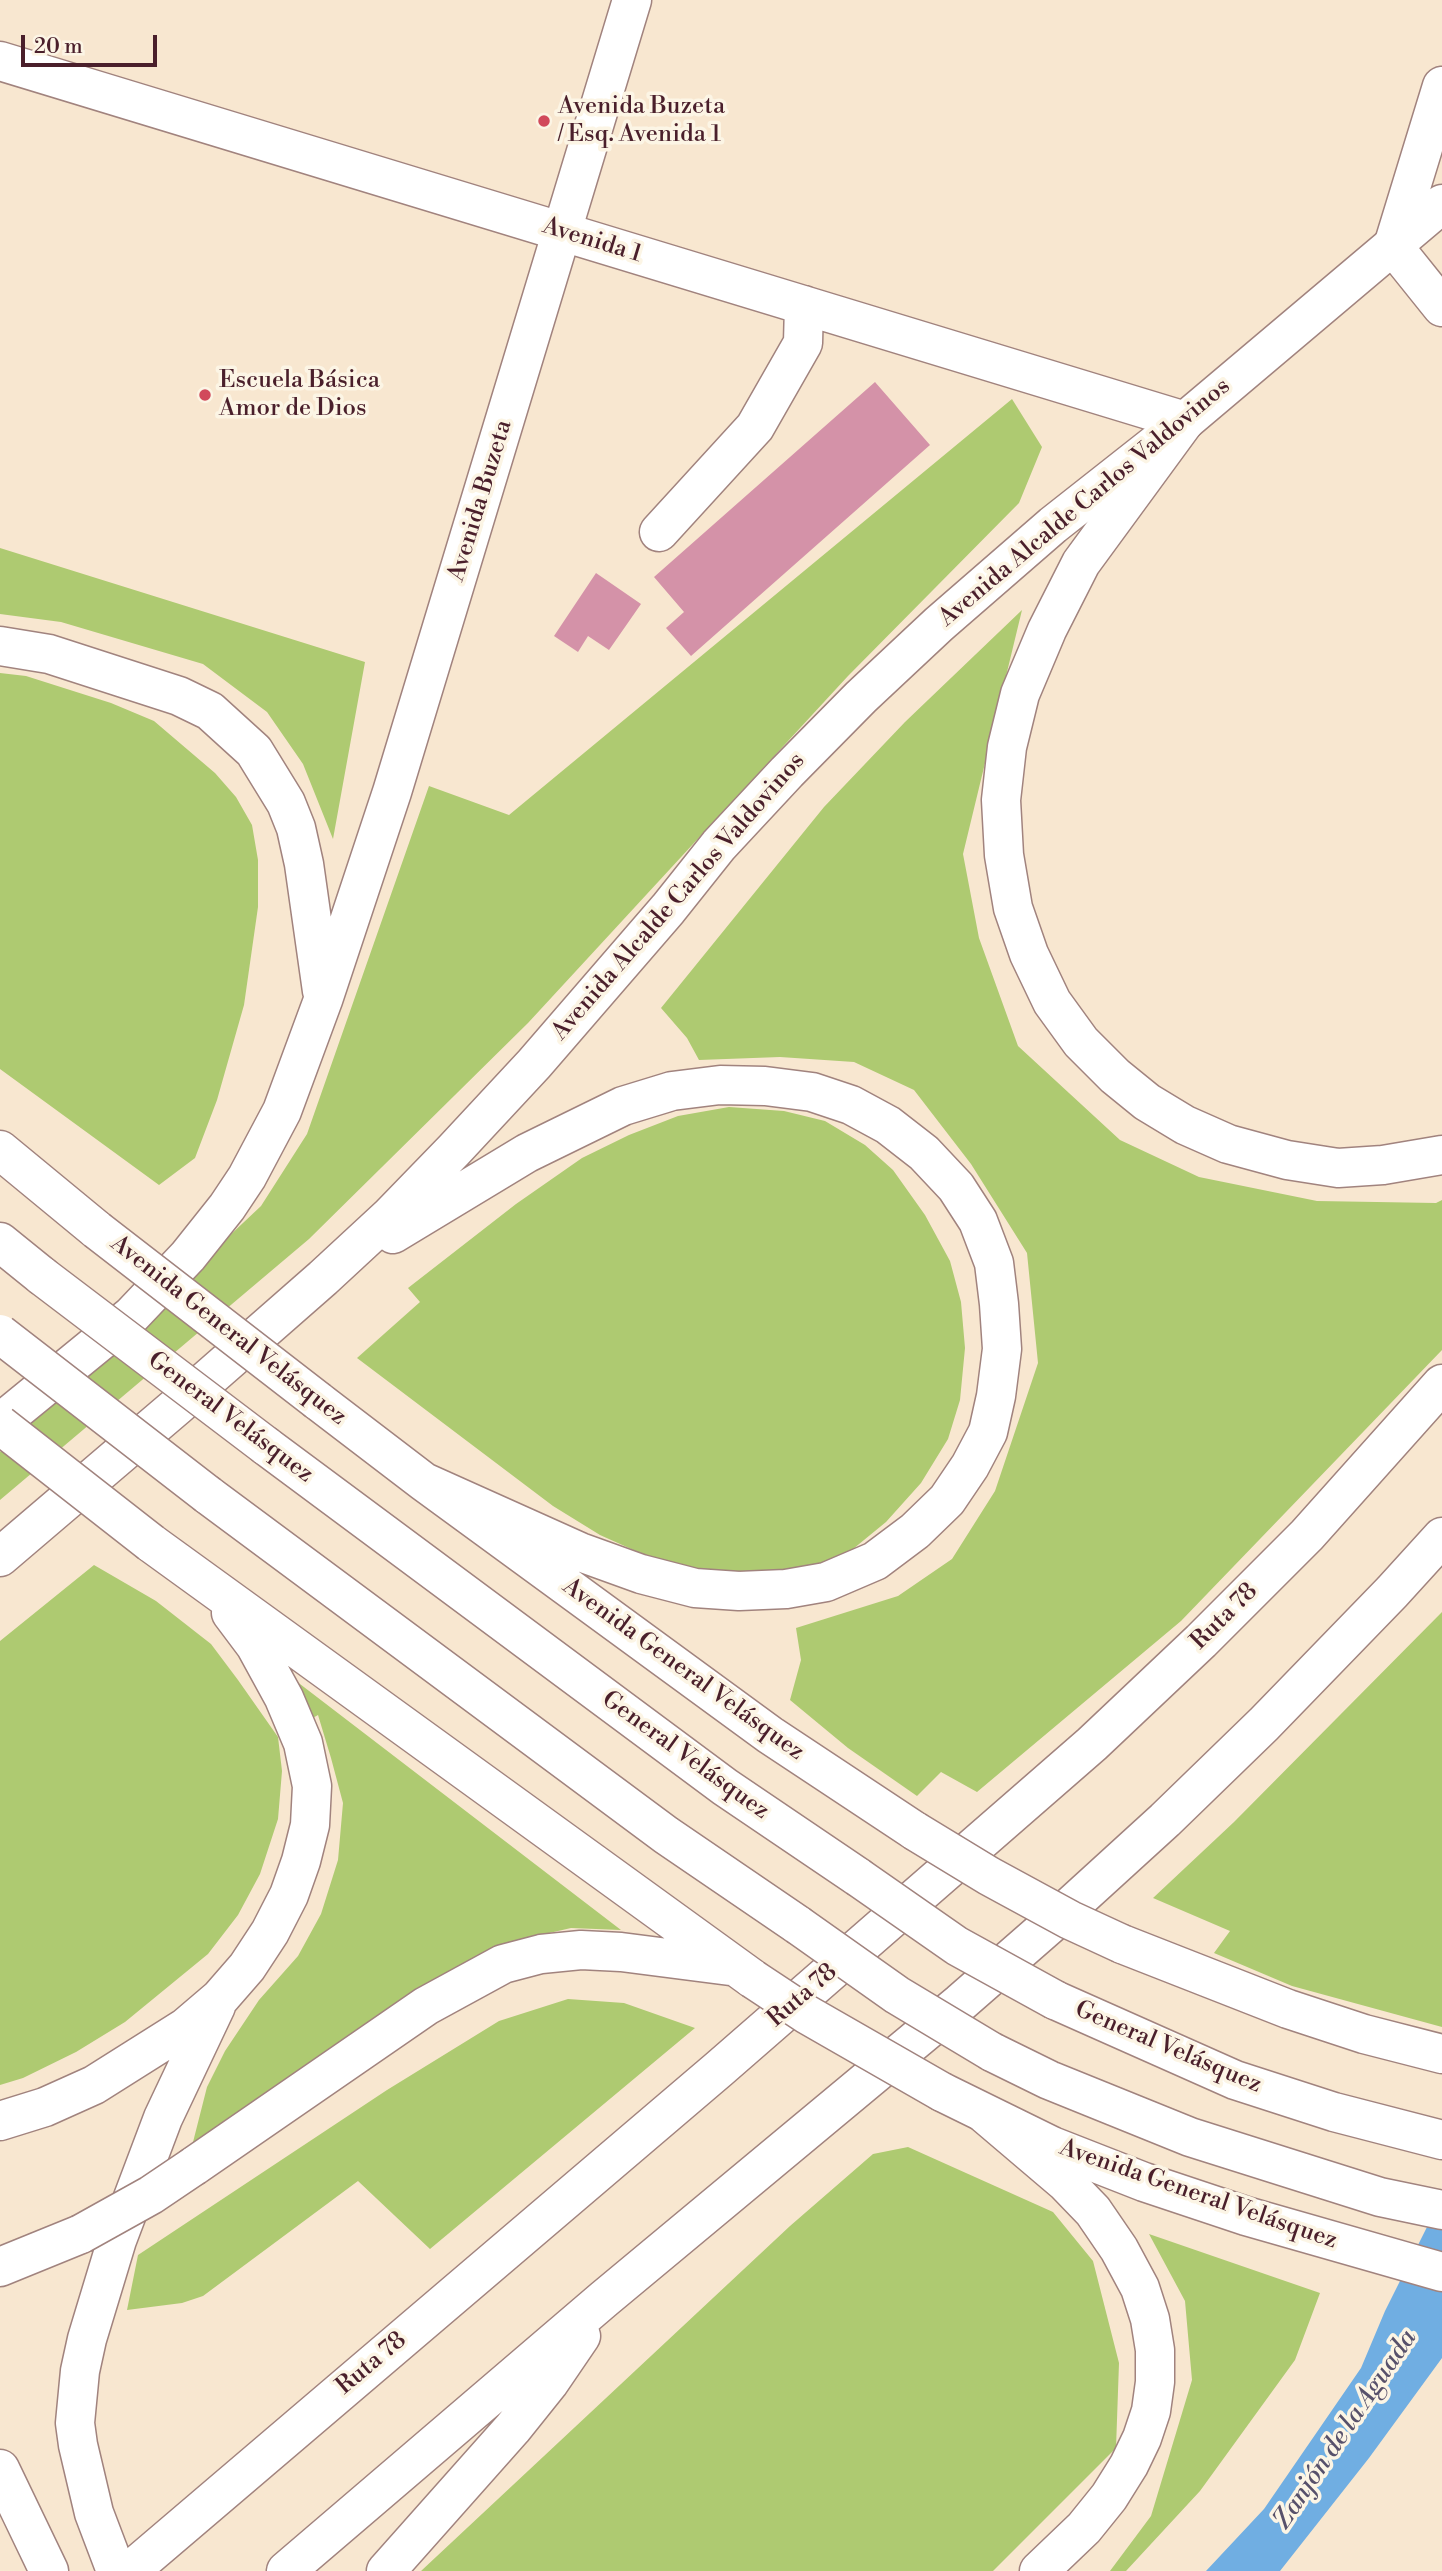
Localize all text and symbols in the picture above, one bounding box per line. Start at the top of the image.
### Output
scale bar [24,21,161,65]
text: 20 m [34,34,83,60]
place label: Avenida Buzeta / Esq. Avenida 1 [558,93,725,149]
marker: Avenida Buzeta / Esq. Avenida 1 [536,113,552,129]
street label: Avenida 1 [539,212,645,270]
place label: Escuela Básica Amor de Dios [219,367,380,423]
street label: Avenida Alcalde Carlos Valdovinos [933,373,1237,633]
marker: Escuela Básica Amor de Dios [197,387,213,403]
street label: Avenida Buzeta [443,417,519,585]
street label: Avenida Alcalde Carlos Valdovinos [546,747,812,1047]
street label: Avenida General Velásquez [104,1230,352,1432]
street label: General Velásquez [142,1346,318,1490]
street label: Avenida General Velásquez [557,1573,809,1767]
street label: Ruta 78 [1186,1578,1264,1656]
street label: General Velásquez [596,1686,774,1826]
street label: Ruta 78 [762,1958,844,2034]
street label: General Velásquez [1070,1996,1266,2100]
street label: Avenida General Velásquez [1055,2134,1341,2256]
water label: Zanjón de la Aguada [1268,2324,1424,2536]
street label: Ruta 78 [331,2326,413,2402]

